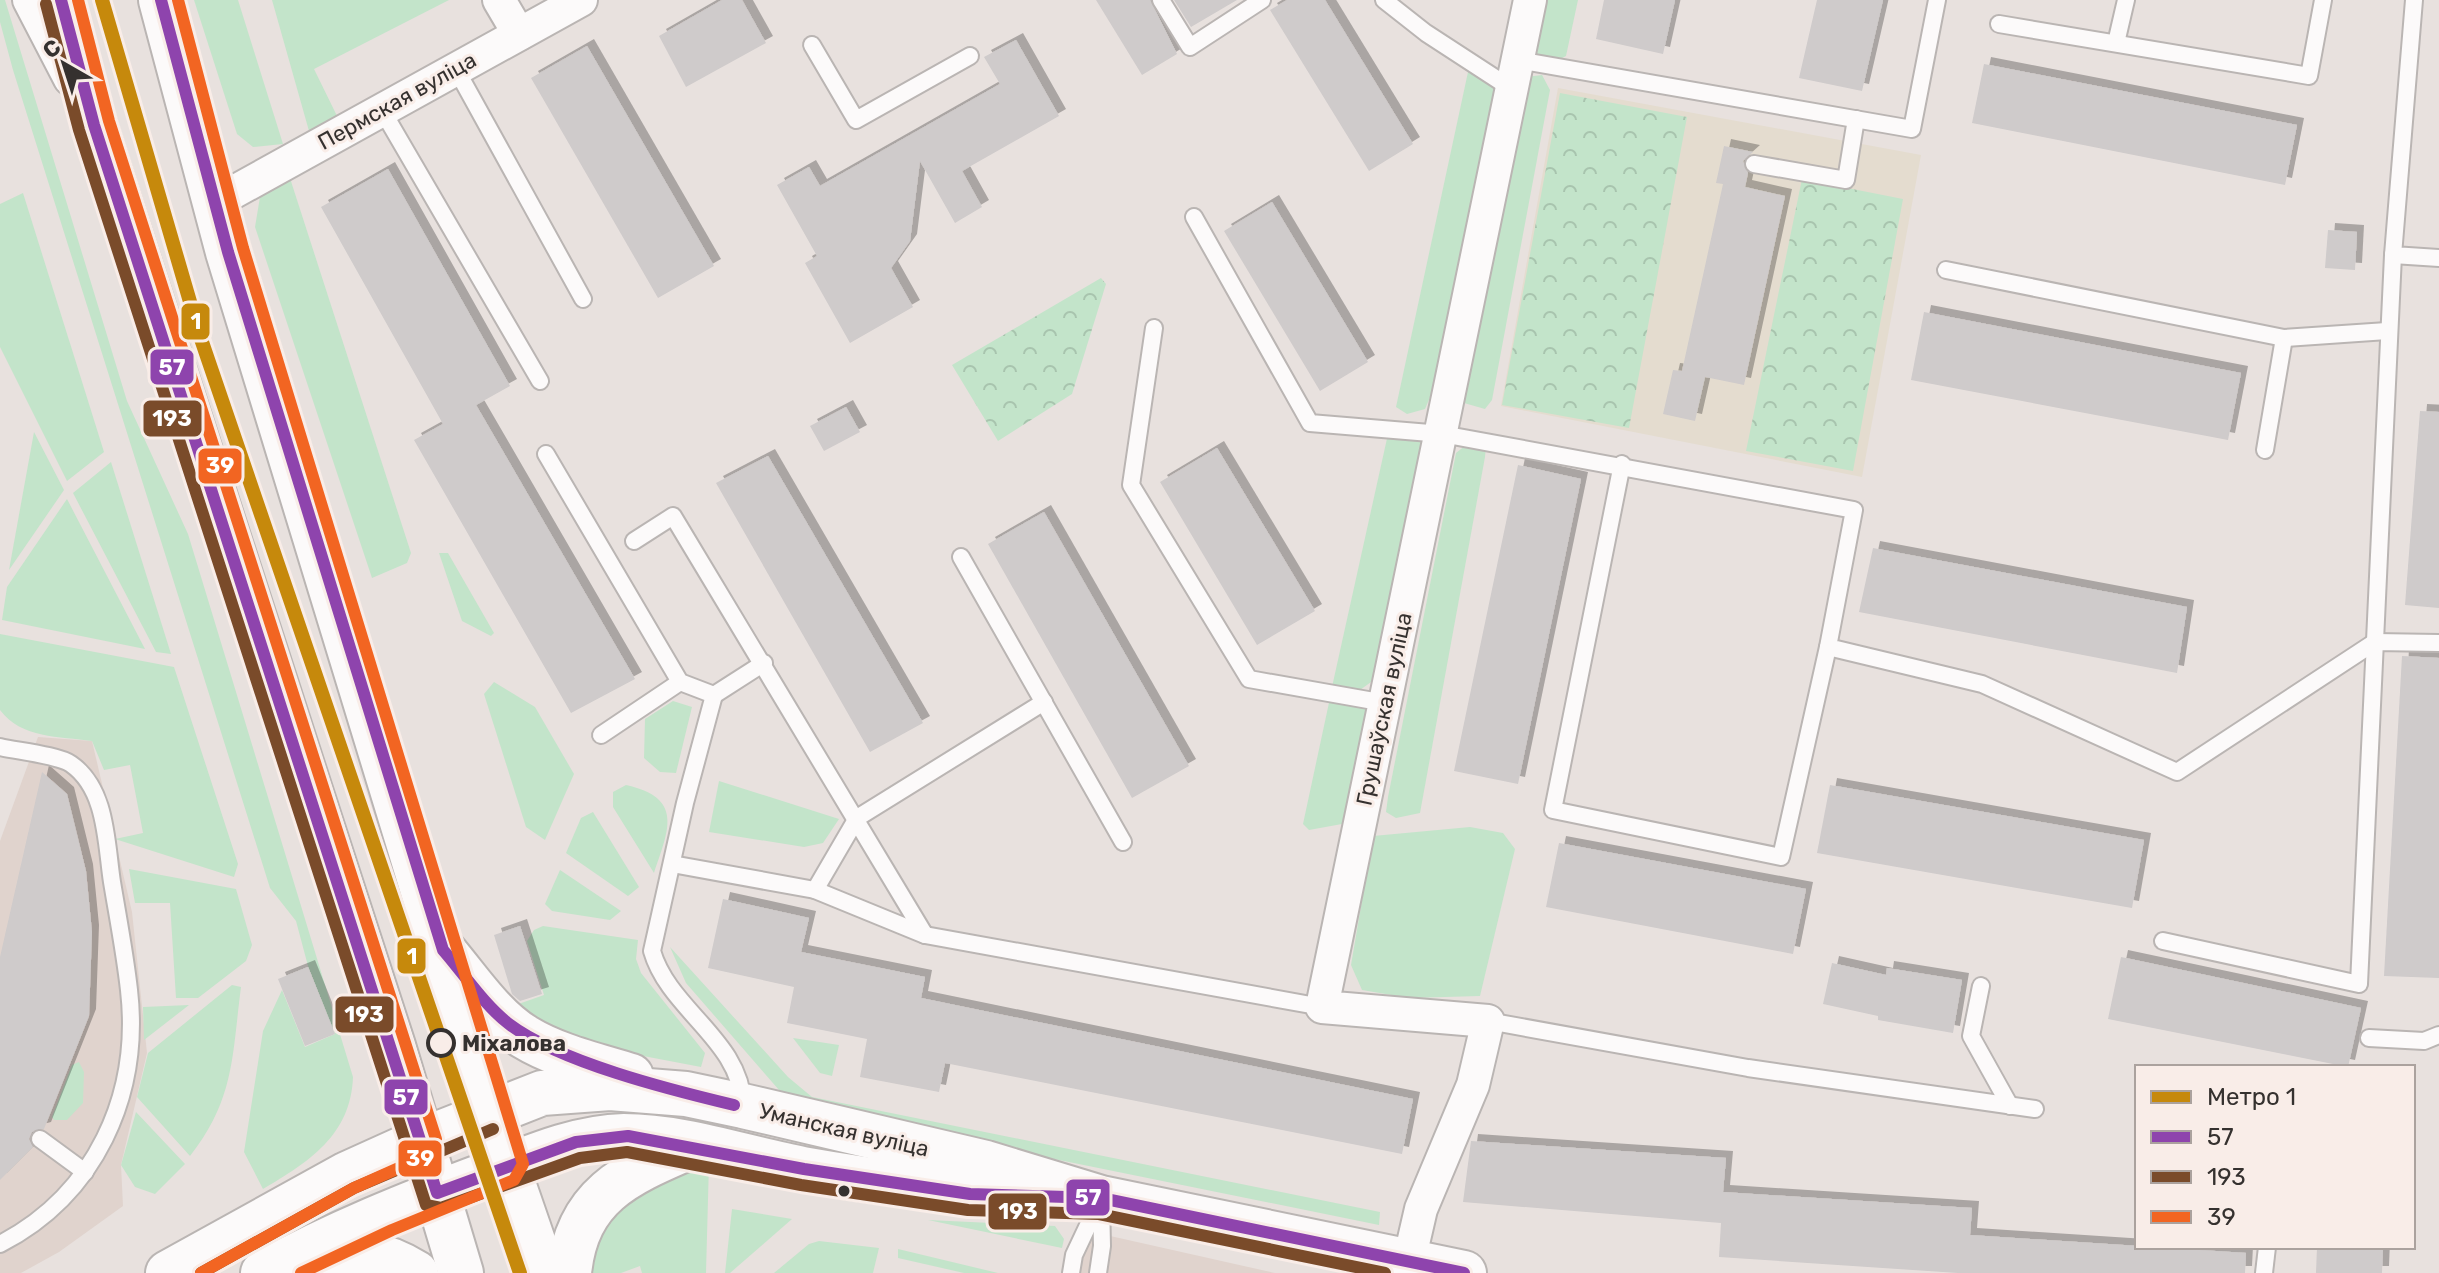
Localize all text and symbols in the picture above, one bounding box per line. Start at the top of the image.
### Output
north arrow [24,24,104,104]
text: С [37,33,66,64]
street label: Пермская вуліца [313,46,481,156]
line badge: 1 [180,302,211,341]
text: 1 [191,308,201,335]
line badge: 57 [149,348,195,386]
text: 57 [159,354,186,381]
line badge: 193 [142,399,203,438]
text: 193 [152,405,192,432]
line badge: 39 [197,447,243,485]
text: 39 [206,452,234,479]
street label: Грушаўская вуліца [1350,610,1418,808]
line badge: 1 [396,937,427,975]
text: 1 [407,943,417,970]
line badge: 193 [334,995,395,1034]
text: 193 [344,1001,384,1028]
marker: Міхалова [427,1029,455,1057]
place label: Міхалова [462,1030,566,1057]
legend [2135,1065,2415,1249]
line badge: 57 [383,1078,429,1116]
text: Метро 1 [2207,1083,2296,1111]
text: 57 [393,1084,420,1111]
street label: Уманская вуліца [756,1097,932,1163]
text: 57 [2207,1123,2234,1151]
line badge: 39 [397,1139,443,1178]
text: 39 [406,1145,434,1172]
text: 193 [2207,1163,2246,1191]
line badge: 57 [1065,1178,1111,1217]
unlabelled marker [836,1183,852,1199]
text: 57 [1075,1184,1102,1211]
line badge: 193 [987,1192,1048,1231]
text: 193 [998,1198,1038,1225]
text: 39 [2207,1203,2236,1231]

